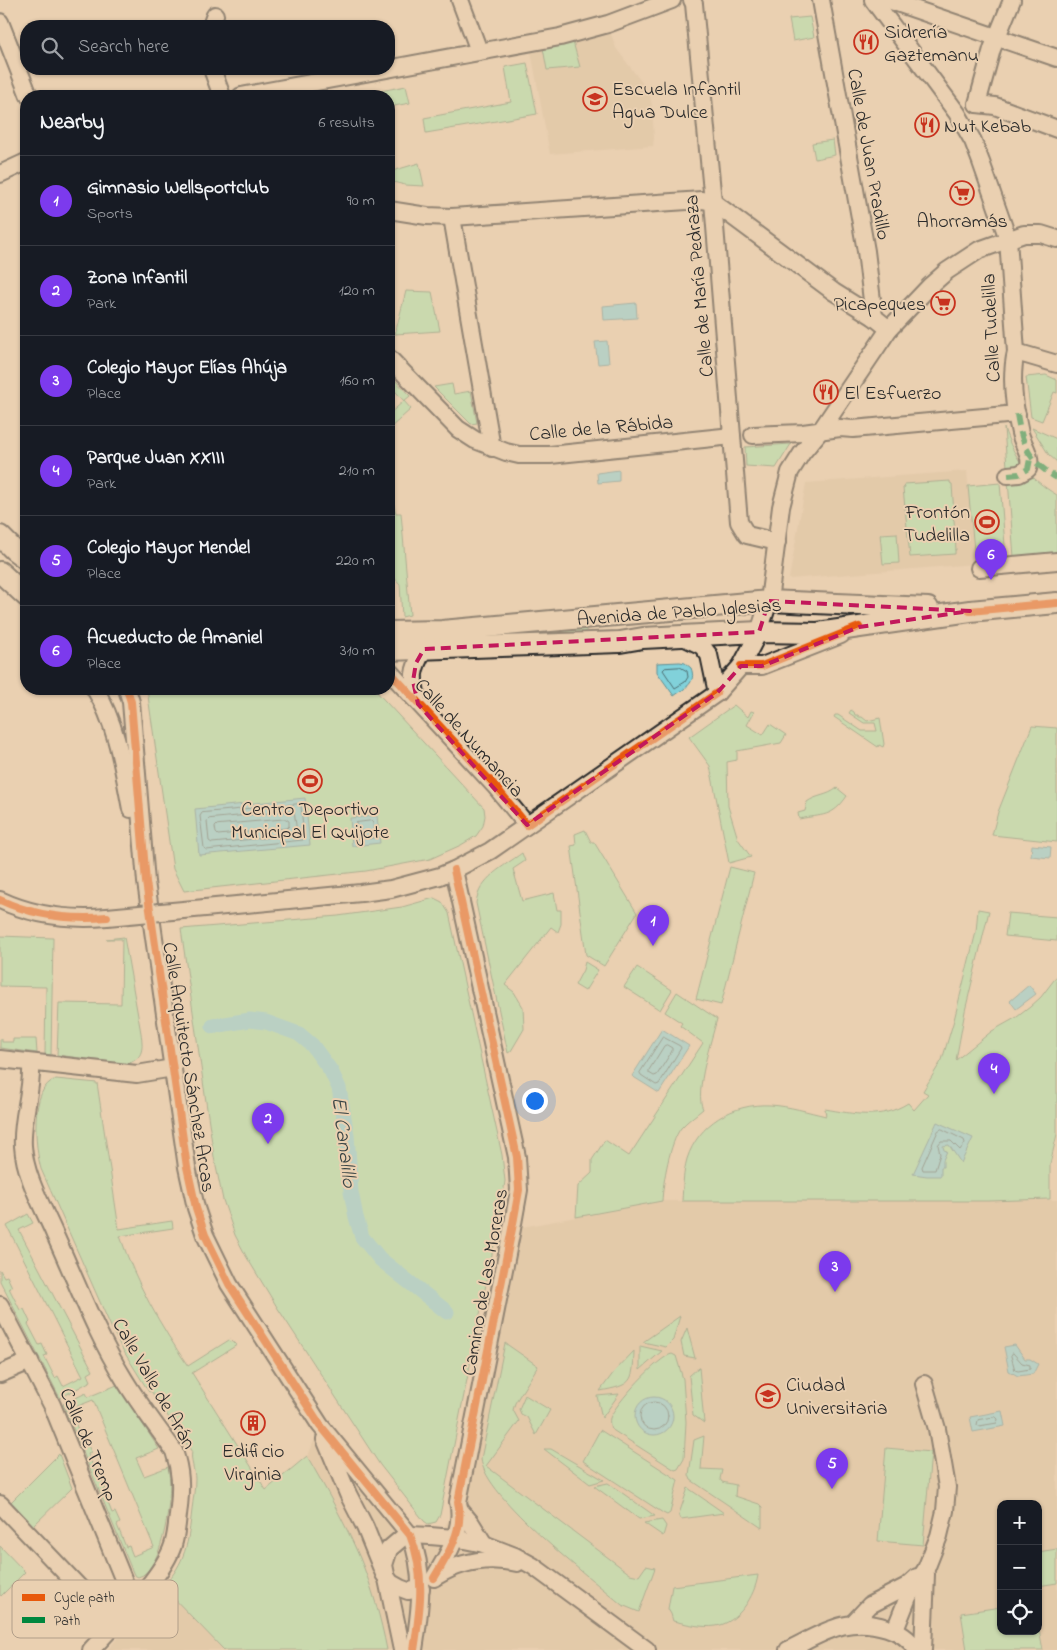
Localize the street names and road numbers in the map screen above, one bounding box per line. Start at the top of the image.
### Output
street label: Calle de Juan Pradillo [838,66,897,243]
street label: Calle de María Pedraza [678,193,723,378]
street label: Calle Tudelilla [975,273,1010,383]
street label: Calle de la Rábida [528,409,674,450]
street label: Avenida de Pablo Iglesias [576,592,783,636]
street label: Calle de Numancia [407,672,530,805]
street label: Calle Arquitecto Sánchez Arcas [153,940,222,1195]
street label: Camino de Las Moreras [456,1187,517,1378]
street label: Calle Valle de Arán [104,1313,202,1455]
street label: Calle de Tremp [51,1384,125,1506]

